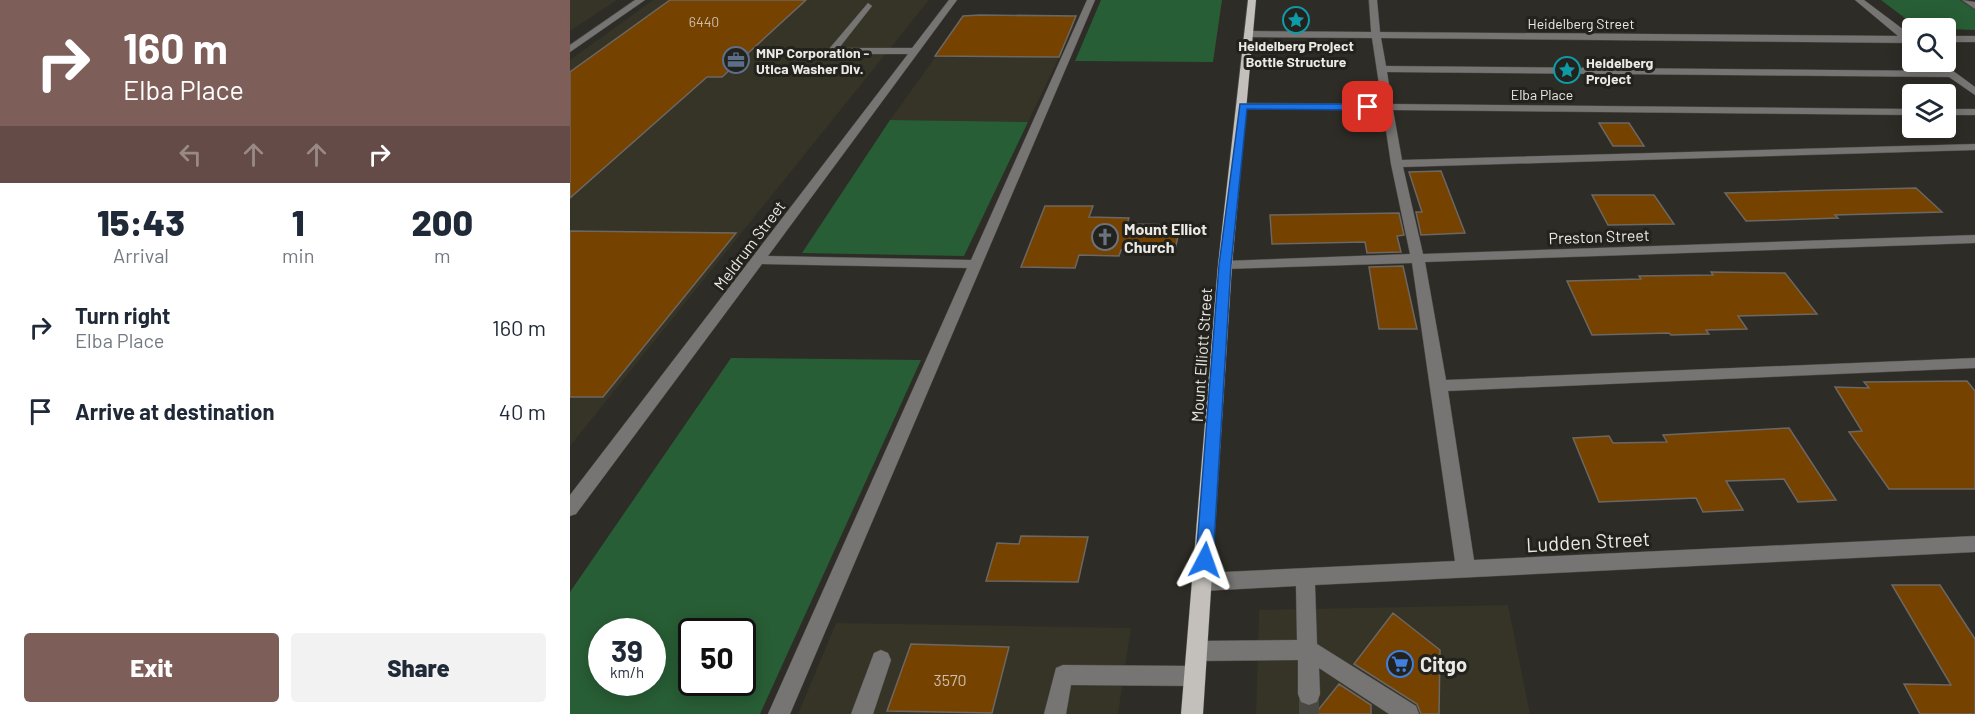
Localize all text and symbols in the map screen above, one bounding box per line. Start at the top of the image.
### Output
place icon: Heidelberg Project Bottle Structure [1281,5,1311,35]
house number: 6440 [689,13,719,30]
street label: Heidelberg Street [1528,15,1634,32]
map controls [1902,18,1956,138]
button: search [1902,18,1956,72]
text: 160 m [123,22,228,72]
icon: right [24,24,102,102]
place label: Heidelberg Project Bottle Structure [1238,37,1354,70]
place label: MNP Corporation - Utica Washer Div. [756,44,869,77]
office icon: MNP Corporation - Utica Washer Div. [721,45,751,75]
place label: Heidelberg Project [1586,54,1654,87]
place icon: Heidelberg Project [1552,55,1582,85]
text: Elba Place [123,73,244,105]
pin [1342,81,1393,132]
button: layers [1902,84,1956,138]
street label: Elba Place [1511,86,1573,103]
icon: arrive [1351,90,1384,123]
icon: left [174,138,207,171]
icon: ahead [237,138,270,171]
icon: ahead [300,138,333,171]
icon: right [363,138,396,171]
street label: Meldrum Street [709,197,789,293]
text: 15:43 [97,200,185,243]
text: 1 [292,200,305,243]
text: 200 [411,200,473,243]
place label: Mount Elliot Church [1124,219,1207,256]
church icon: Mount Elliot Church [1090,222,1120,252]
street label: Preston Street [1548,225,1650,247]
text: Arrival [113,243,169,267]
text: min [282,243,314,267]
text: m [434,243,450,267]
street label: Mount Elliott Street [1187,287,1215,423]
text: Turn right [75,302,170,328]
icon: right [24,311,57,344]
text: 160 m [492,314,546,340]
text: Elba Place [75,328,165,352]
icon: arrive [24,395,57,428]
text: Arrive at destination [75,398,274,424]
text: 40 m [499,398,546,424]
street label: Ludden Street [1525,526,1651,556]
position arrow [1173,528,1237,592]
speed limit sign: 50 [678,618,756,696]
text: 39 [611,632,643,668]
button: Exit [24,633,279,702]
button: Share [291,633,546,702]
supermarket icon: Citgo [1385,649,1415,679]
place label: Citgo [1420,652,1467,676]
text: km/h [610,663,644,681]
house number: 3570 [933,670,967,689]

